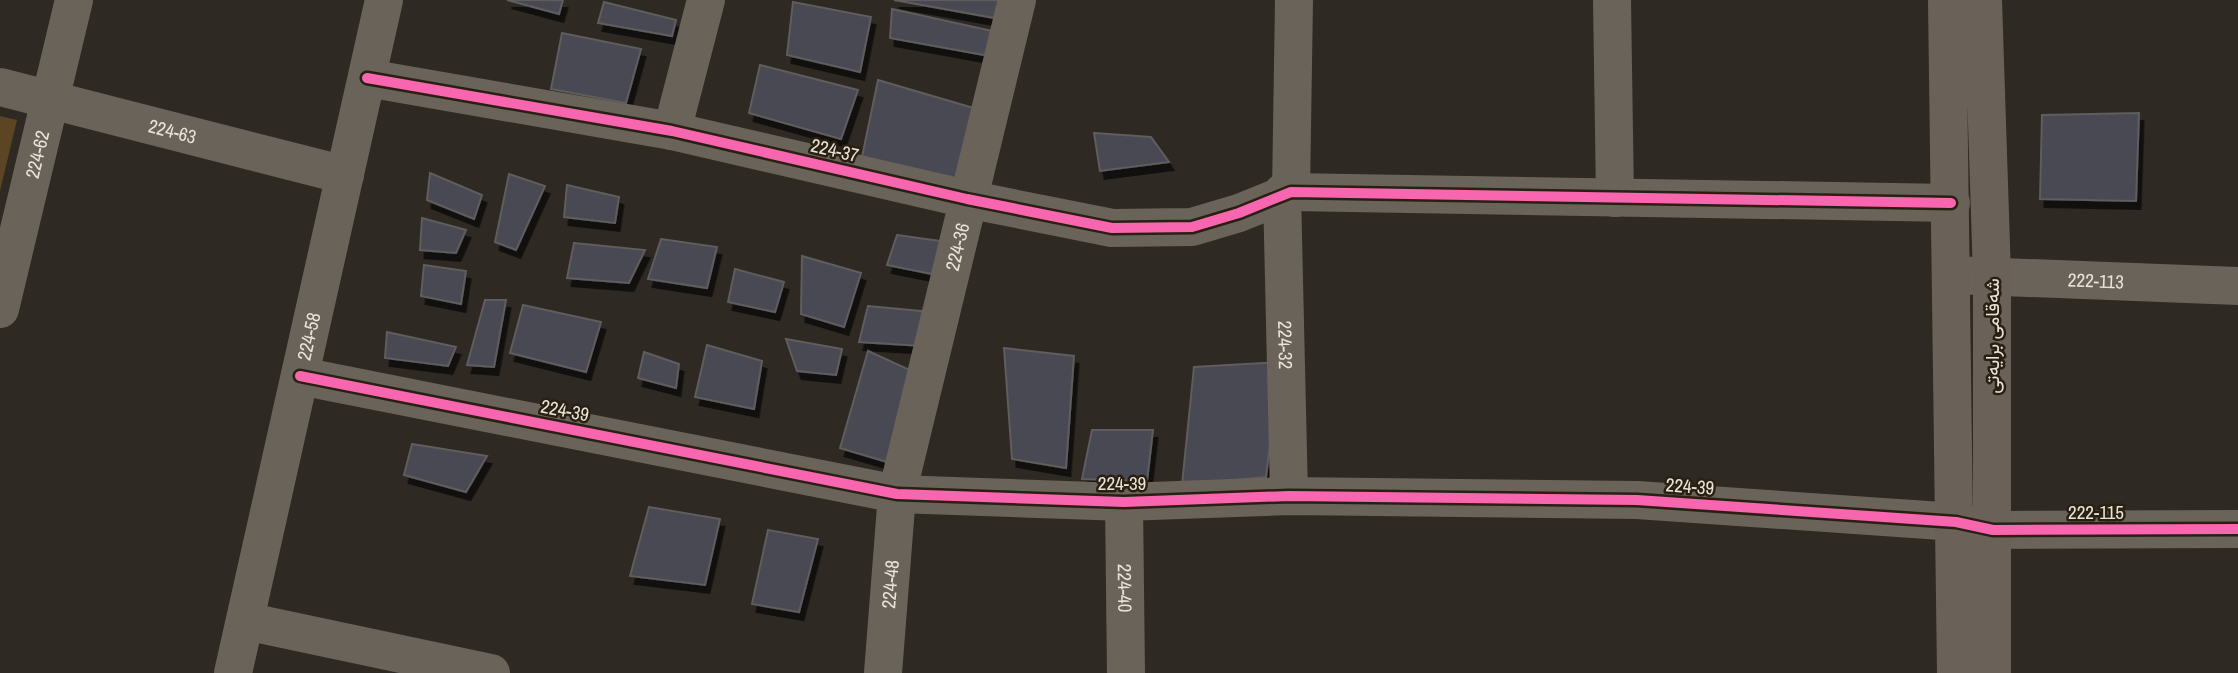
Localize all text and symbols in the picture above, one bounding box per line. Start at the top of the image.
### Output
street label: 224-63 [146,112,199,150]
street label: 224-62 [19,128,55,181]
street label: 224-37 [808,132,862,168]
street label: 224-36 [939,220,975,273]
street label: 222-113 [2067,266,2124,295]
street label: شەقامی برایەتی [1979,278,2005,394]
street label: 224-58 [291,310,327,363]
street label: 224-32 [1272,320,1299,370]
street label: 224-39 [539,393,591,427]
street label: 224-39 [1098,470,1146,496]
street label: 224-39 [1665,471,1715,501]
street label: 222-115 [2068,499,2124,525]
street label: 224-48 [875,559,905,609]
street label: 224-40 [1112,564,1138,612]

